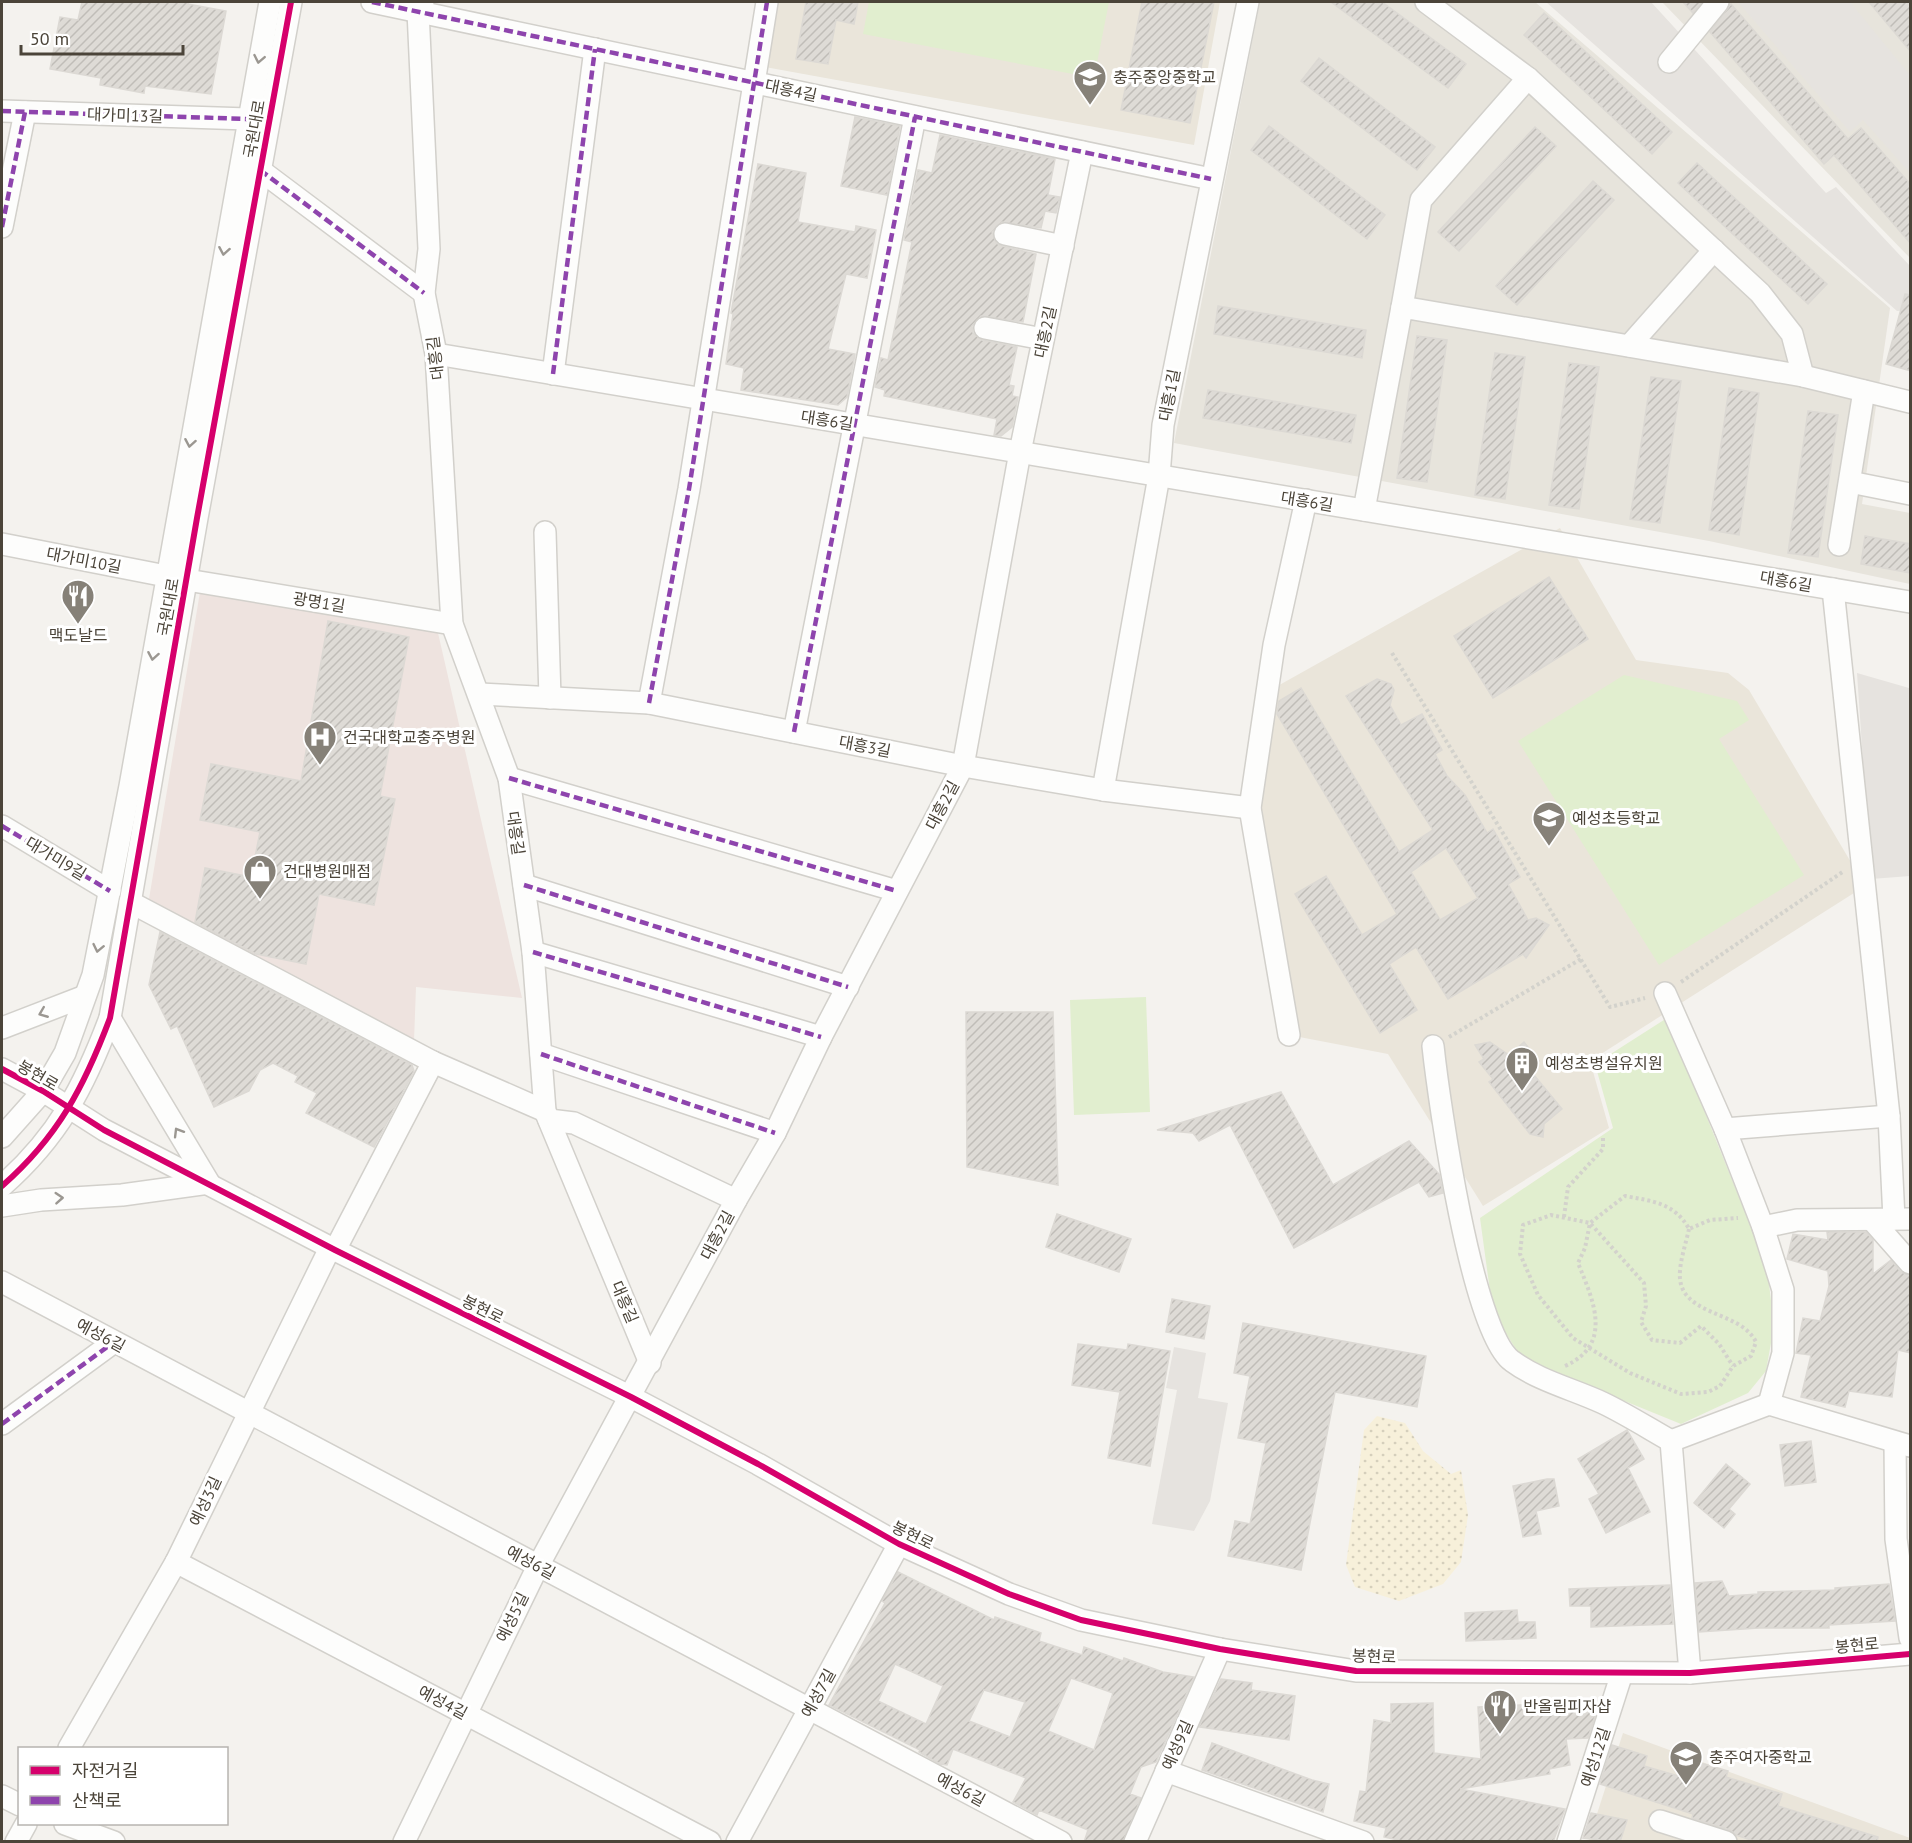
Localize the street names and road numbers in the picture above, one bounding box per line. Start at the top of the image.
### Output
street label: 대흥4길 [763,75,819,105]
street label: 국원대로 [239,98,269,160]
street label: 대가미13길 [87,104,163,126]
street label: 대흥2길 [1030,304,1060,360]
street label: 대흥길 [422,335,448,381]
street label: 대흥1길 [1154,367,1184,423]
street label: 대흥6길 [799,406,855,434]
street label: 대흥6길 [1279,487,1335,515]
street label: 대가미10길 [45,543,123,577]
street label: 대흥6길 [1758,567,1814,595]
street label: 국원대로 [153,576,183,638]
street label: 광명1길 [291,588,347,616]
street label: 대흥3길 [837,731,893,761]
street label: 대흥2길 [921,777,963,833]
street label: 대흥길 [503,810,529,856]
street label: 대가미9길 [22,832,90,884]
street label: 봉현로 [14,1055,62,1095]
street label: 대흥2길 [696,1207,738,1263]
street label: 대흥길 [607,1278,643,1326]
street label: 봉현로 [459,1290,507,1328]
street label: 예성6길 [73,1314,129,1356]
street label: 예성3길 [185,1473,225,1529]
street label: 봉현로 [889,1516,937,1554]
street label: 예성6길 [503,1541,559,1583]
street label: 예성5길 [491,1589,533,1645]
street label: 봉현로 [1834,1633,1880,1657]
street label: 봉현로 [1352,1645,1397,1667]
street label: 예성7길 [796,1665,840,1721]
street label: 예성4길 [415,1681,471,1723]
street label: 예성9길 [1157,1717,1197,1773]
street label: 예성12길 [1576,1725,1614,1789]
street label: 예성6길 [933,1768,989,1810]

